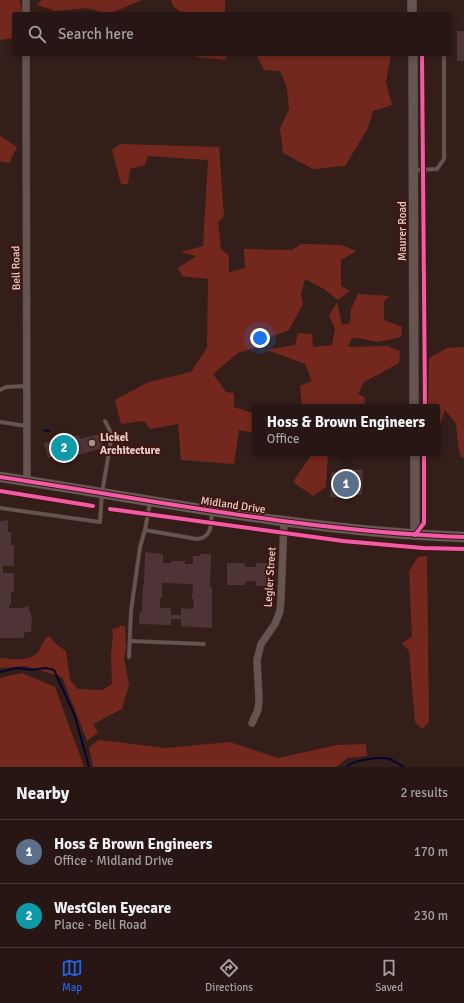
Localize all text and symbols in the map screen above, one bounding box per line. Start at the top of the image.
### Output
search box [12,12,452,56]
icon: search [26,23,48,45]
text: Search here [58,25,134,43]
street label: Maurer Road [396,201,409,261]
street label: Bell Road [9,245,23,290]
your location [250,328,270,348]
popup [252,404,440,456]
text: Hoss & Brown Engineers [267,413,425,431]
place label: Lickel Architecture [100,431,161,457]
text: Office [267,431,300,447]
pin: 2 [51,433,77,463]
marker: Lickel Architecture [87,438,97,448]
pin: 1 [333,469,359,499]
street label: Midland Drive [200,494,266,516]
street label: Legler Street [261,546,279,608]
text: Nearby [16,783,69,804]
text: 2 results [400,785,448,801]
text: Hoss & Brown Engineers [54,835,212,853]
text: 1 [25,844,33,860]
text: 170 m [414,844,448,860]
text: Office · Midland Drive [54,853,174,869]
text: WestGlen Eyecare [54,899,171,917]
text: 2 [25,908,33,924]
text: 230 m [414,908,448,924]
text: Place · Bell Road [54,917,147,933]
tab: Map [61,957,83,994]
tab: Directions [205,957,253,994]
tab: Saved [375,957,403,994]

